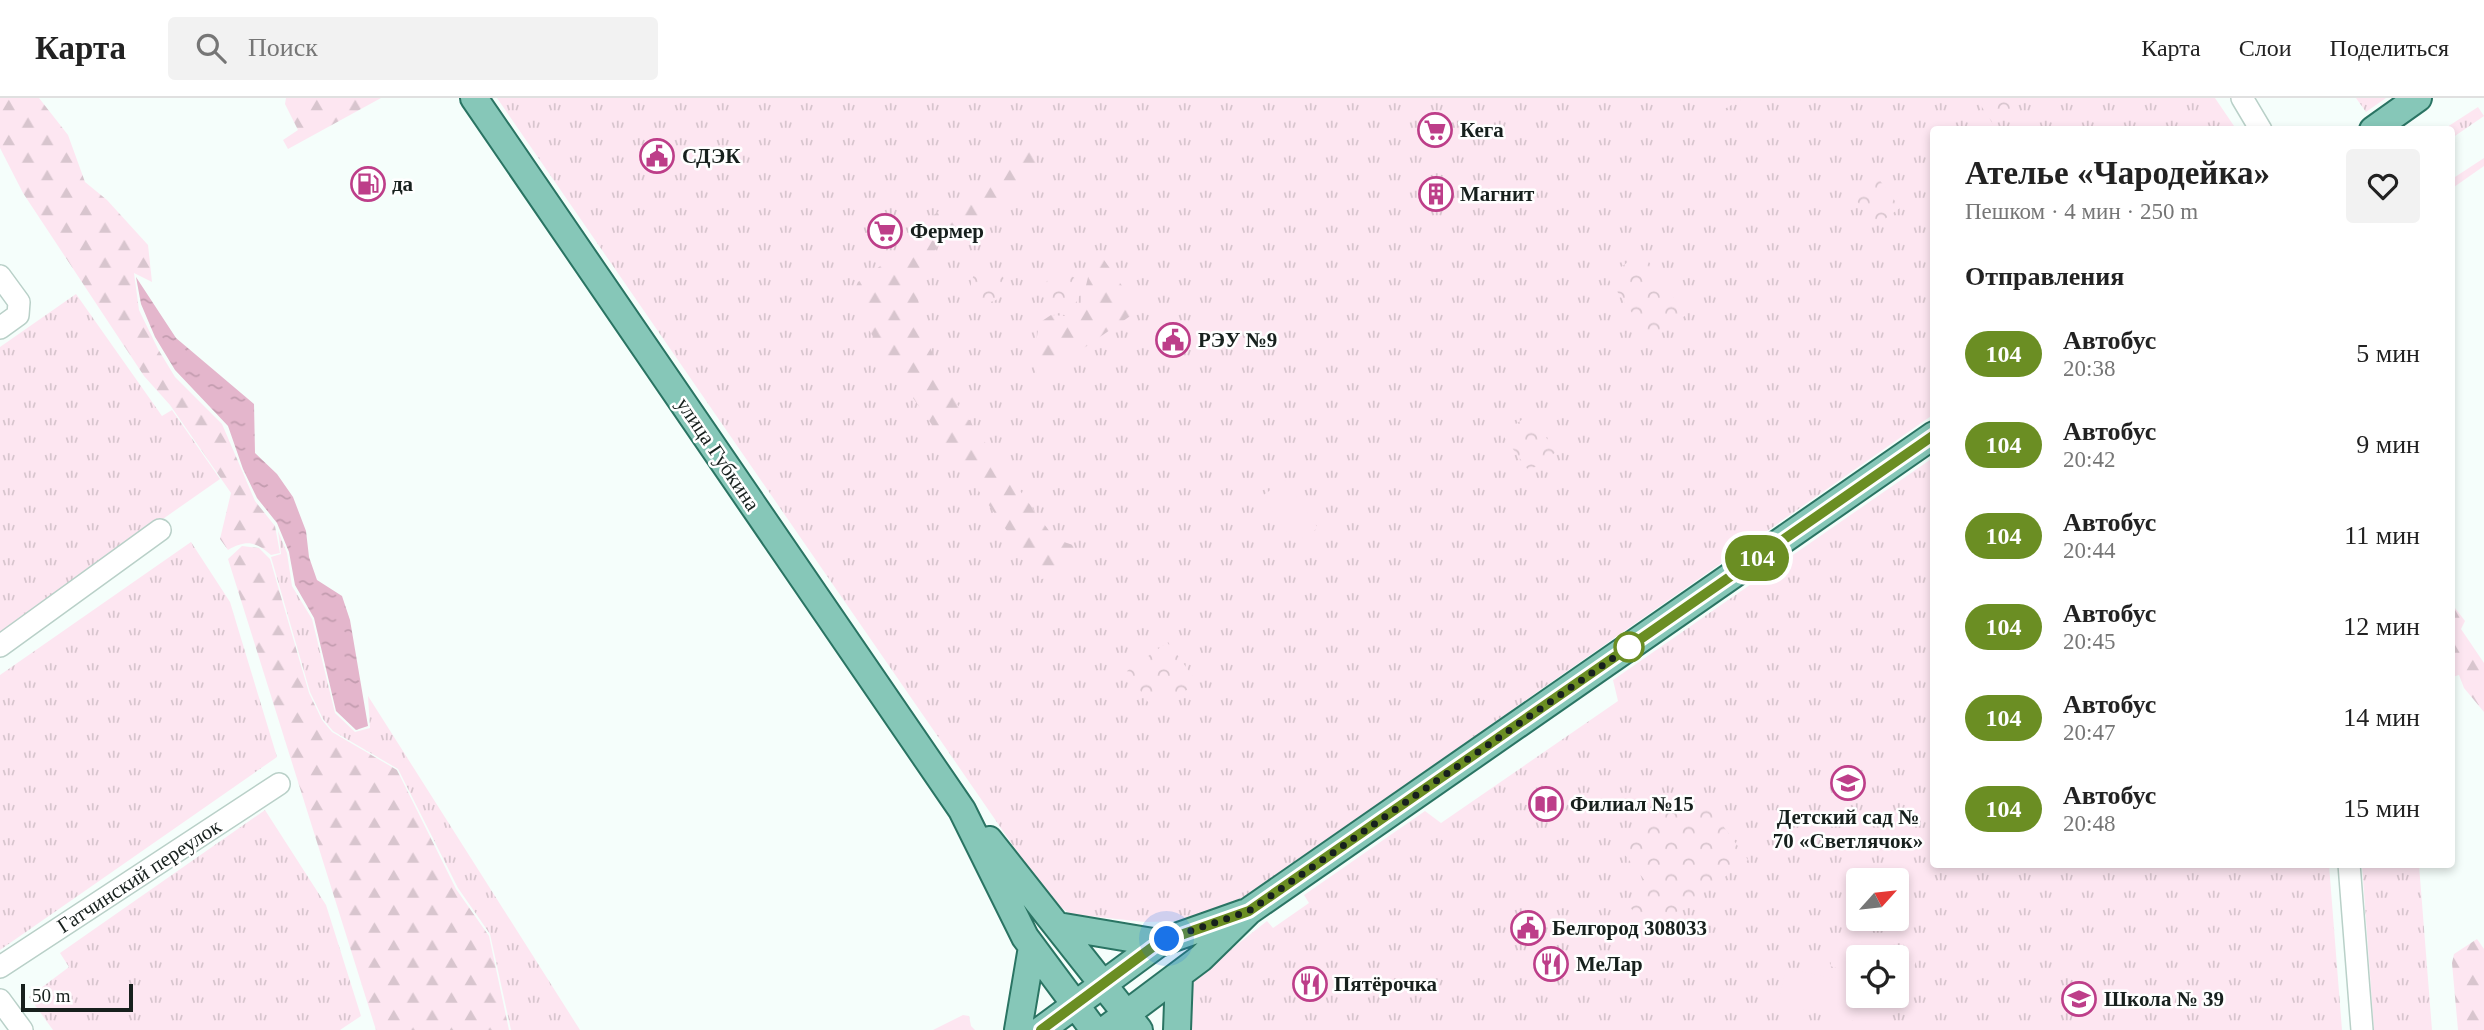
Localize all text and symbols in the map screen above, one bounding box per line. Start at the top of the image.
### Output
search box [168,17,658,80]
icon: search [192,29,230,67]
text: Карта [35,30,126,66]
text: Поиск [248,33,318,62]
text: Карта [2141,35,2201,61]
text: Слои [2239,35,2292,61]
text: Поделиться [2330,35,2449,61]
supermarket icon: Кега [1416,111,1454,149]
place label: Кега [1460,118,1504,142]
public building icon: СДЭК [638,137,676,175]
place label: СДЭК [682,144,741,168]
button: heart [2346,149,2420,223]
text: Ателье «Чародейка» [1965,155,2270,191]
fuel station icon: да [349,165,387,203]
place label: да [392,172,414,196]
building icon: Магнит [1417,175,1455,213]
place label: Магнит [1460,182,1535,206]
text: Пешком · 4 мин · 250 m [1965,199,2198,224]
supermarket icon: Фермер [866,212,904,250]
place label: Фермер [910,219,984,243]
text: Отправления [1965,262,2124,291]
public building icon: РЭУ №9 [1154,321,1192,359]
text: Автобус [2063,326,2156,355]
place label: РЭУ №9 [1198,328,1277,352]
text: 5 мин [2356,339,2420,368]
text: 104 [1986,341,2022,367]
text: 20:38 [2063,356,2115,381]
street label: улица Губкина [671,393,765,516]
text: Автобус [2063,417,2156,446]
text: 9 мин [2356,430,2420,459]
text: 104 [1986,432,2022,458]
text: 20:42 [2063,447,2115,472]
text: Автобус [2063,508,2156,537]
text: 11 мин [2344,521,2420,550]
text: 104 [1986,523,2022,549]
line badge: 104 [1717,535,1797,581]
text: 20:44 [2063,538,2115,563]
text: 104 [1739,545,1775,571]
text: Автобус [2063,599,2156,628]
text: 12 мин [2343,612,2420,641]
text: 104 [1986,614,2022,640]
text: 20:45 [2063,629,2115,654]
unlabelled marker [1614,632,1644,662]
text: Автобус [2063,690,2156,719]
text: 14 мин [2343,703,2420,732]
text: 104 [1986,705,2022,731]
text: 20:47 [2063,720,2115,745]
school or university icon: Детский сад № 70 «Светлячок» [1829,764,1867,802]
text: Автобус [2063,781,2156,810]
library icon: Филиал №15 [1527,785,1565,823]
place label: Филиал №15 [1570,792,1694,816]
text: 15 мин [2343,794,2420,823]
text: 104 [1986,796,2022,822]
place label: Детский сад № 70 «Светлячок» [1773,805,1923,853]
text: 20:48 [2063,811,2115,836]
street label: Гатчинский переулок [53,814,226,938]
north arrow [1846,868,1909,931]
map controls [1846,868,1909,1008]
public building icon: Белгород 308033 [1509,909,1547,947]
place label: Белгород 308033 [1552,916,1707,940]
your location [1149,921,1184,956]
restaurant icon: МеЛар [1532,945,1570,983]
button: locate [1846,945,1909,1008]
place label: МеЛар [1576,952,1643,976]
restaurant icon: Пятёрочка [1291,965,1329,1003]
place label: Пятёрочка [1334,972,1438,996]
school or university icon: Школа № 39 [2060,980,2098,1018]
scale bar [21,981,133,1013]
text: 50 m [32,985,71,1006]
place label: Школа № 39 [2104,987,2224,1011]

